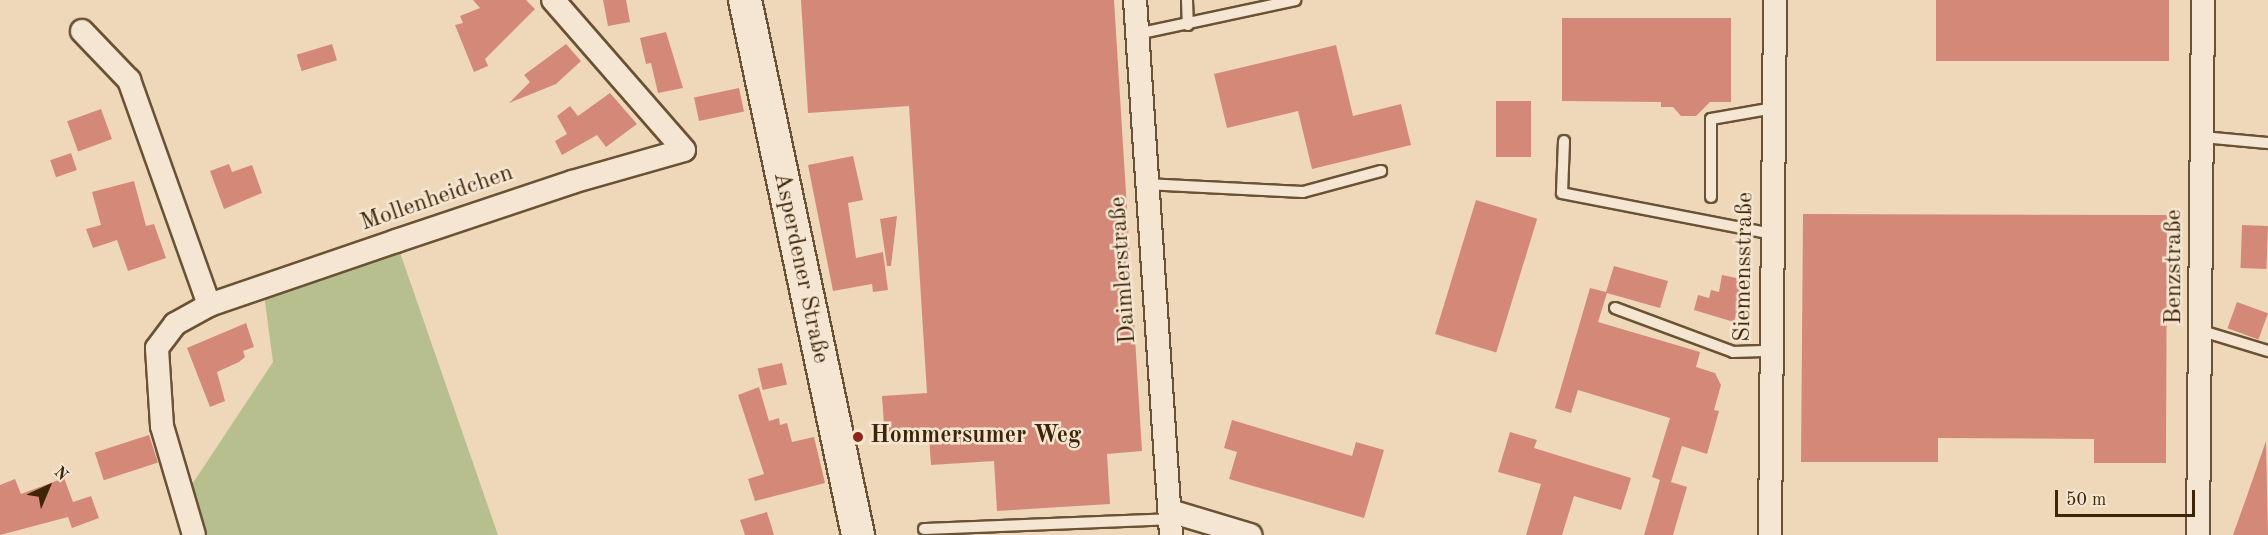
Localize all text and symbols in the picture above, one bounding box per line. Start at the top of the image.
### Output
street label: Mollenheidchen [357,159,517,239]
street label: Asperdener Straße [766,170,834,366]
street label: Siemensstraße [1729,192,1761,342]
street label: Daimlerstraße [1104,195,1144,345]
street label: Benzstraße [2161,209,2189,325]
place label: Hommersumer Weg [870,423,1081,451]
marker: Hommersumer Weg [851,430,865,444]
north arrow [18,457,78,517]
text: N [51,464,70,484]
scale bar [2058,478,2198,516]
text: 50 m [2066,491,2106,509]

